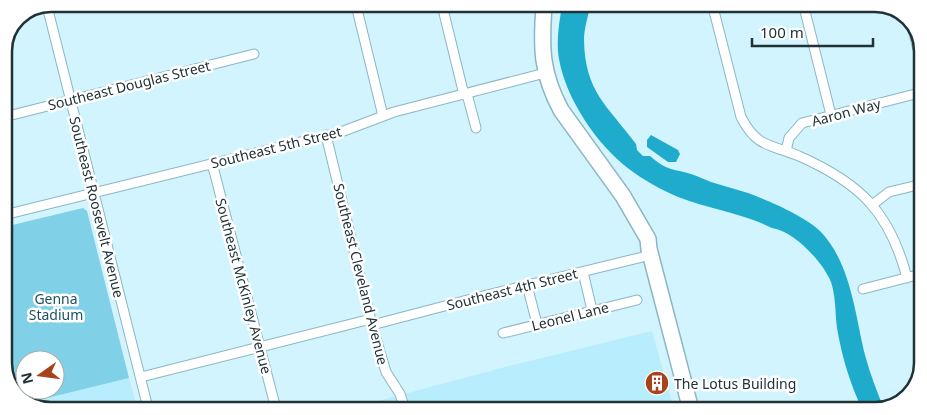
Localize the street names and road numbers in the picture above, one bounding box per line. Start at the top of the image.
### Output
street label: Southeast Douglas Street [46,56,212,114]
street label: Aaron Way [809,93,883,130]
street label: Southeast Roosevelt Avenue [65,114,129,300]
street label: Southeast 5th Street [209,122,343,172]
street label: Southeast Cleveland Avenue [329,181,393,367]
street label: Southeast McKinley Avenue [211,196,277,376]
street label: Southeast 4th Street [445,264,579,314]
street label: Leonel Lane [529,297,611,335]

